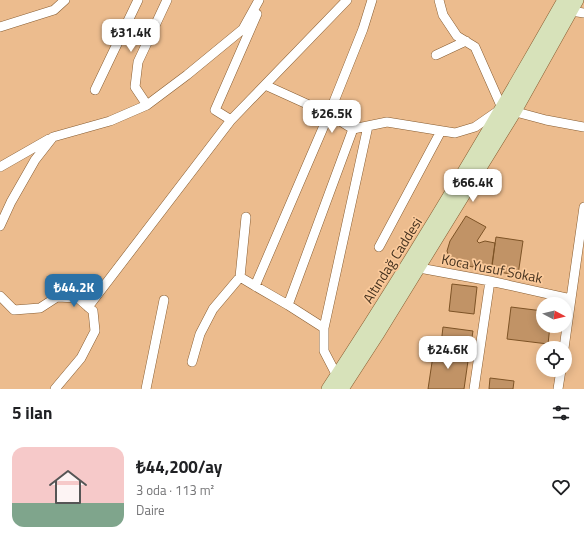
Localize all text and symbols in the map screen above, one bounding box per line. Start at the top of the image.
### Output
pin: ₺31.4K [98,19,164,53]
text: ₺31.4K [111,22,151,42]
pin: ₺26.5K [299,100,365,134]
text: ₺26.5K [312,103,352,123]
pin: ₺66.4K [440,169,506,203]
text: ₺66.4K [453,172,493,192]
street label: Altındağ Caddesi [357,213,427,307]
street label: Koca Yusuf Sokak [440,248,545,288]
pin: ₺44.2K [41,274,107,308]
text: ₺44.2K [54,277,94,297]
north arrow [536,297,572,333]
map controls [536,297,572,377]
pin: ₺24.6K [415,336,481,370]
text: ₺24.6K [428,339,468,359]
button: locate [536,341,572,377]
text: 5 ilan [12,400,52,426]
icon: filters [550,402,572,424]
text: ₺44,200/ay [136,454,222,480]
icon: home [44,463,92,511]
icon: heart [550,476,572,498]
text: 3 oda · 113 m² [136,480,214,500]
text: Daire [136,500,165,520]

